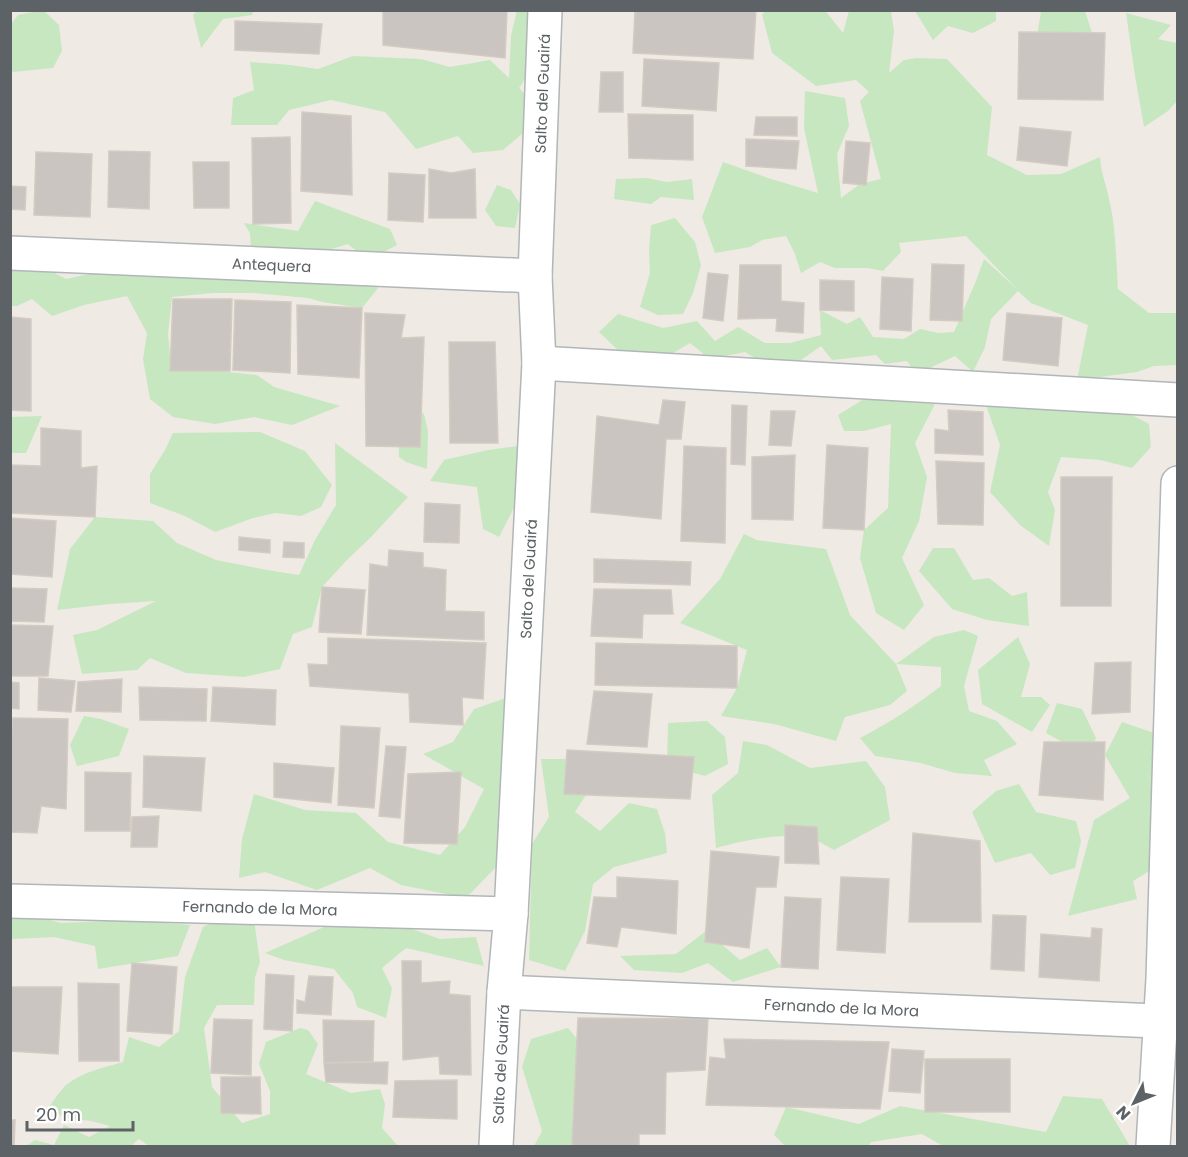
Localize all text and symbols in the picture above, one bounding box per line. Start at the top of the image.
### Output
street label: Salto del Guairá [529,33,555,154]
street label: Antequera [232,252,312,277]
street label: Salto del Guairá [514,519,542,639]
street label: Fernando de la Mora [182,895,338,920]
street label: Fernando de la Mora [764,993,920,1021]
street label: Salto del Guairá [487,1004,514,1124]
north arrow [1104,1073,1164,1133]
scale bar [27,1094,134,1132]
text: N [1111,1101,1136,1125]
text: 20 m [36,1102,81,1127]

